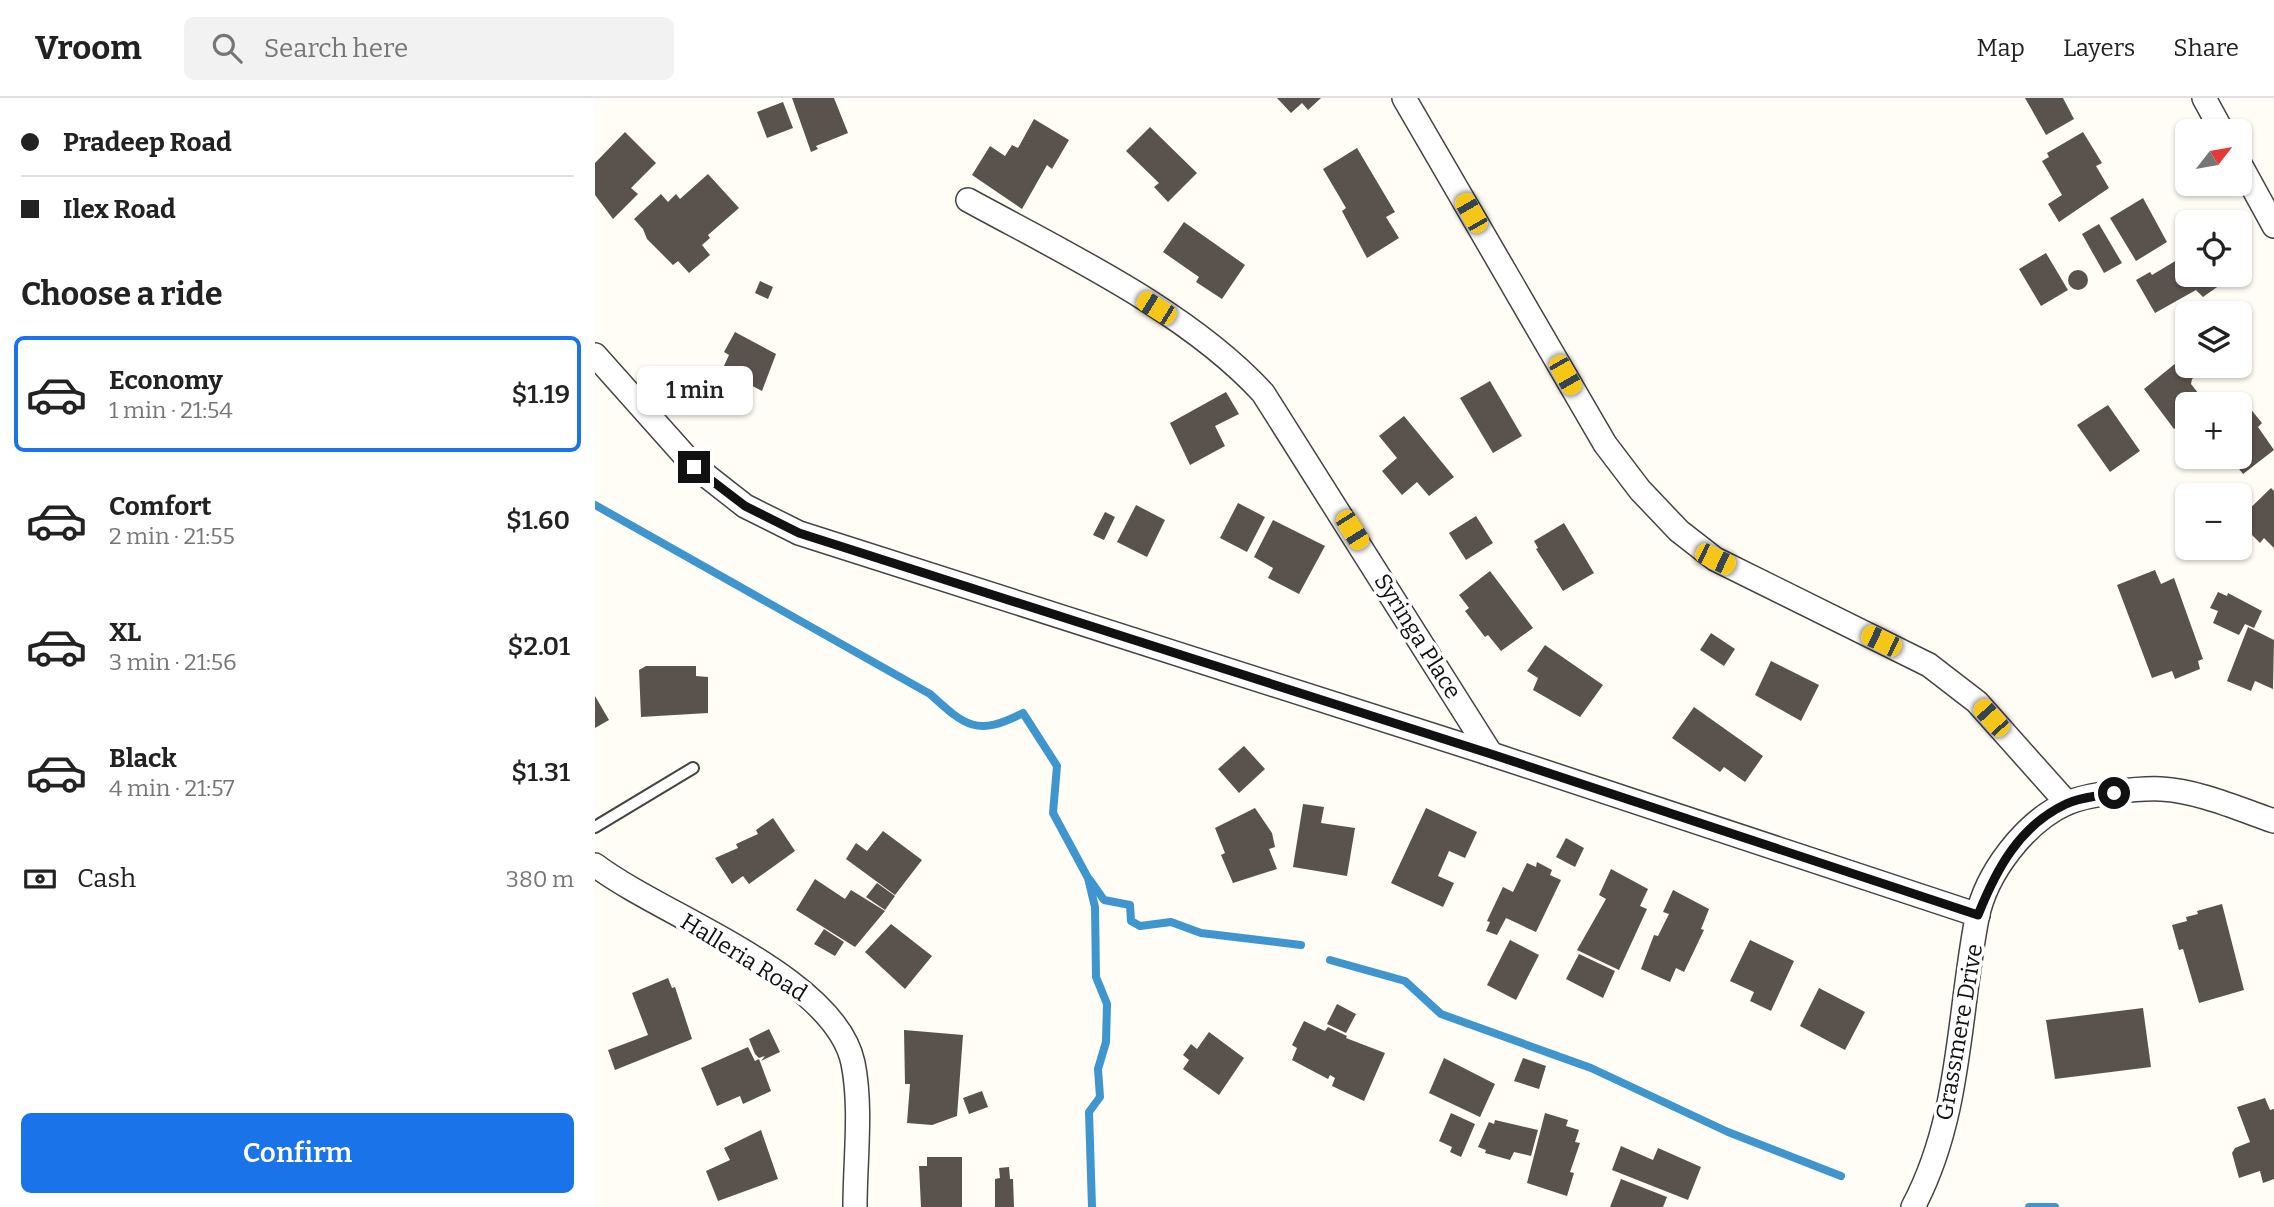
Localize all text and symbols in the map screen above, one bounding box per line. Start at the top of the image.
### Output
search box [184,17,674,80]
text: Vroom [35,28,142,68]
icon: search [208,29,246,67]
text: Search here [264,33,408,64]
text: Map [1977,34,2025,62]
text: Layers [2063,34,2135,62]
text: Share [2173,34,2239,62]
north arrow [2175,119,2252,196]
map controls [2175,119,2252,560]
text: Pradeep Road [63,127,232,158]
car [1452,190,1491,236]
text: Ilex Road [63,194,176,225]
button: locate [2175,210,2252,287]
text: Choose a ride [21,275,222,313]
car [1133,288,1180,328]
button: layers [2175,301,2252,378]
car [1546,352,1585,398]
icon: car [25,363,88,426]
text: Economy [109,365,223,396]
callout: 1 min [636,366,752,414]
text: 1 min [666,376,724,404]
text: $1.19 [512,379,570,410]
button: + [2175,392,2252,469]
text: 1 min · 21:54 [109,396,233,424]
route end [678,451,710,483]
button: − [2175,483,2252,560]
icon: car [25,489,88,552]
text: Comfort [109,491,212,522]
text: $1.60 [506,505,570,536]
car [1332,507,1373,553]
text: 2 min · 21:55 [109,522,235,550]
car [1692,540,1739,578]
street label: Syringa Place [1368,568,1468,704]
icon: car [25,615,88,678]
text: XL [109,617,141,648]
car [1858,622,1905,660]
text: $2.01 [508,631,570,662]
text: 3 min · 21:56 [109,648,237,676]
car [1970,695,2013,741]
icon: car [25,741,88,804]
text: Black [109,743,177,774]
text: $1.31 [511,757,570,788]
text: 4 min · 21:57 [109,774,235,802]
route start [2098,777,2130,809]
icon: cash [21,860,59,898]
text: Cash [77,863,136,894]
text: 380 m [506,865,574,893]
street label: Halleria Road [676,907,813,1007]
street label: Grassmere Drive [1930,941,1988,1123]
button: Confirm [21,1113,574,1193]

